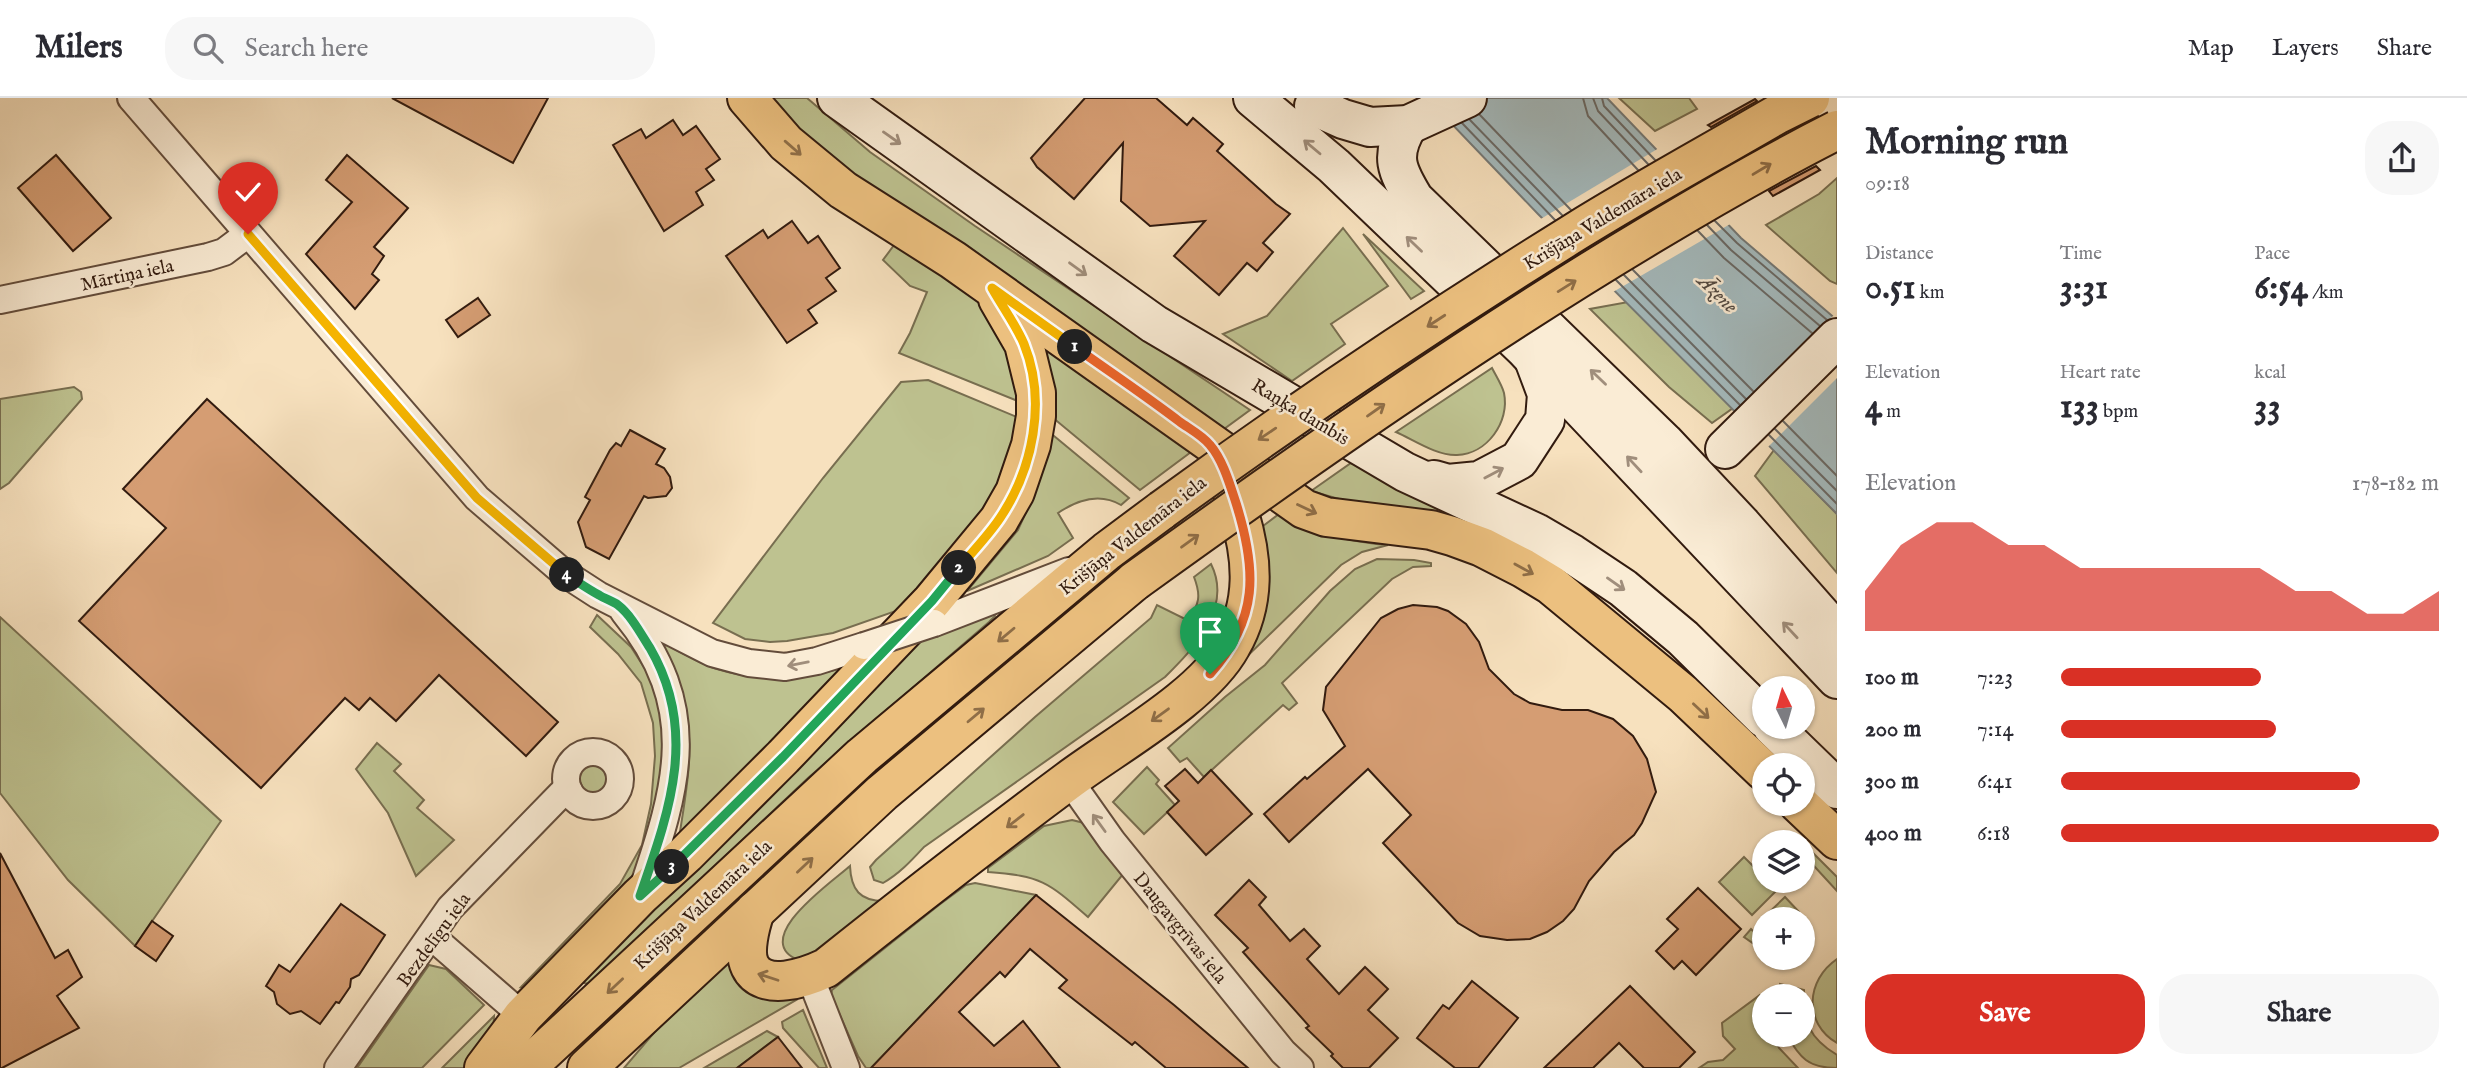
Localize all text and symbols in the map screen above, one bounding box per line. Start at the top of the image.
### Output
search box [165,17,655,80]
text: Milers [35,27,123,69]
icon: search [189,29,227,67]
text: Search here [245,32,369,65]
text: Map [2188,33,2234,64]
text: Layers [2272,33,2339,64]
text: Share [2377,33,2432,64]
text: Morning run [1865,119,2068,167]
button: share [2365,121,2439,195]
one-way arrow [882,131,901,145]
one-way arrow [783,140,801,156]
one-way arrow [1304,140,1322,155]
one-way arrow [1751,161,1771,175]
pin [218,162,278,234]
street label: Krišjāņa Valdemāra iela [1520,163,1687,276]
text: 09:18 [1865,169,1910,198]
icon: check [229,173,267,211]
one-way arrow [1406,235,1423,252]
text: Distance [1865,242,1934,266]
text: Time [2060,242,2102,266]
text: Pace [2254,242,2290,266]
street label: Mārtiņa iela [79,254,177,297]
one-way arrow [1068,262,1087,276]
text: 0.51 [1865,266,1915,311]
text: 3:31 [2060,266,2108,311]
text: 6:54 [2254,266,2308,311]
water label: Āzene [1690,267,1743,320]
one-way arrow [1556,278,1576,292]
text: km [1915,281,1944,305]
text: /km [2308,281,2343,305]
one-way arrow [1427,314,1446,328]
pin: 1 [1058,330,1092,364]
text: 1 [1071,334,1078,358]
text: Elevation [1865,361,1940,385]
text: Heart rate [2060,361,2141,385]
text: kcal [2254,361,2286,385]
one-way arrow [1589,369,1606,386]
street label: Raņķa dambis [1247,374,1353,451]
text: 4 [1865,385,1882,430]
text: 133 [2060,385,2099,430]
text: 33 [2254,385,2280,430]
text: m [1882,400,1901,424]
text: bpm [2099,400,2138,424]
one-way arrow [1366,403,1385,417]
one-way arrow [1258,427,1277,441]
one-way arrow [1625,456,1642,473]
one-way arrow [1483,466,1504,479]
text: Elevation [1865,469,1956,498]
text: 178–182 m [2352,469,2439,498]
street label: Krišjāņa Valdemāra iela [1055,471,1212,602]
one-way arrow [1296,503,1317,516]
one-way arrow [1180,534,1199,548]
pin: 2 [942,550,976,586]
text: 2 [954,555,963,579]
pin: 4 [550,558,584,592]
text: 4 [562,562,571,586]
one-way arrow [1513,563,1534,576]
one-way arrow [1606,577,1625,591]
pin [1180,602,1240,674]
icon: arrive [1191,613,1229,651]
one-way arrow [1782,622,1799,639]
one-way arrow [998,627,1016,643]
one-way arrow [787,658,810,671]
text: 100 m [1865,663,1919,692]
text: 7:23 [1977,663,2013,692]
north arrow [1752,676,1815,738]
map controls [1752,676,1815,1047]
one-way arrow [1692,703,1709,720]
one-way arrow [966,707,984,723]
one-way arrow [1151,708,1170,722]
text: 200 m [1865,715,1921,744]
text: 7:14 [1977,715,2014,744]
button: locate [1752,753,1815,816]
text: 300 m [1865,767,1919,796]
text: 6:41 [1977,767,2013,796]
one-way arrow [1006,814,1025,829]
one-way arrow [1091,814,1106,833]
text: 400 m [1865,819,1922,848]
text: 6:18 [1977,819,2010,848]
button: layers [1752,830,1815,893]
street label: Krišjāņa Valdemāra iela [629,835,778,976]
pin: 3 [654,850,690,884]
text: 3 [668,854,675,878]
one-way arrow [796,857,814,873]
street label: Daugavgrīvas iela [1127,868,1232,990]
street label: Bezdelīgu iela [392,888,477,992]
button: + [1752,907,1815,970]
one-way arrow [758,970,779,982]
button: Save [1865,974,2145,1054]
button: Share [2159,974,2439,1054]
one-way arrow [606,978,624,994]
button: − [1752,984,1815,1047]

